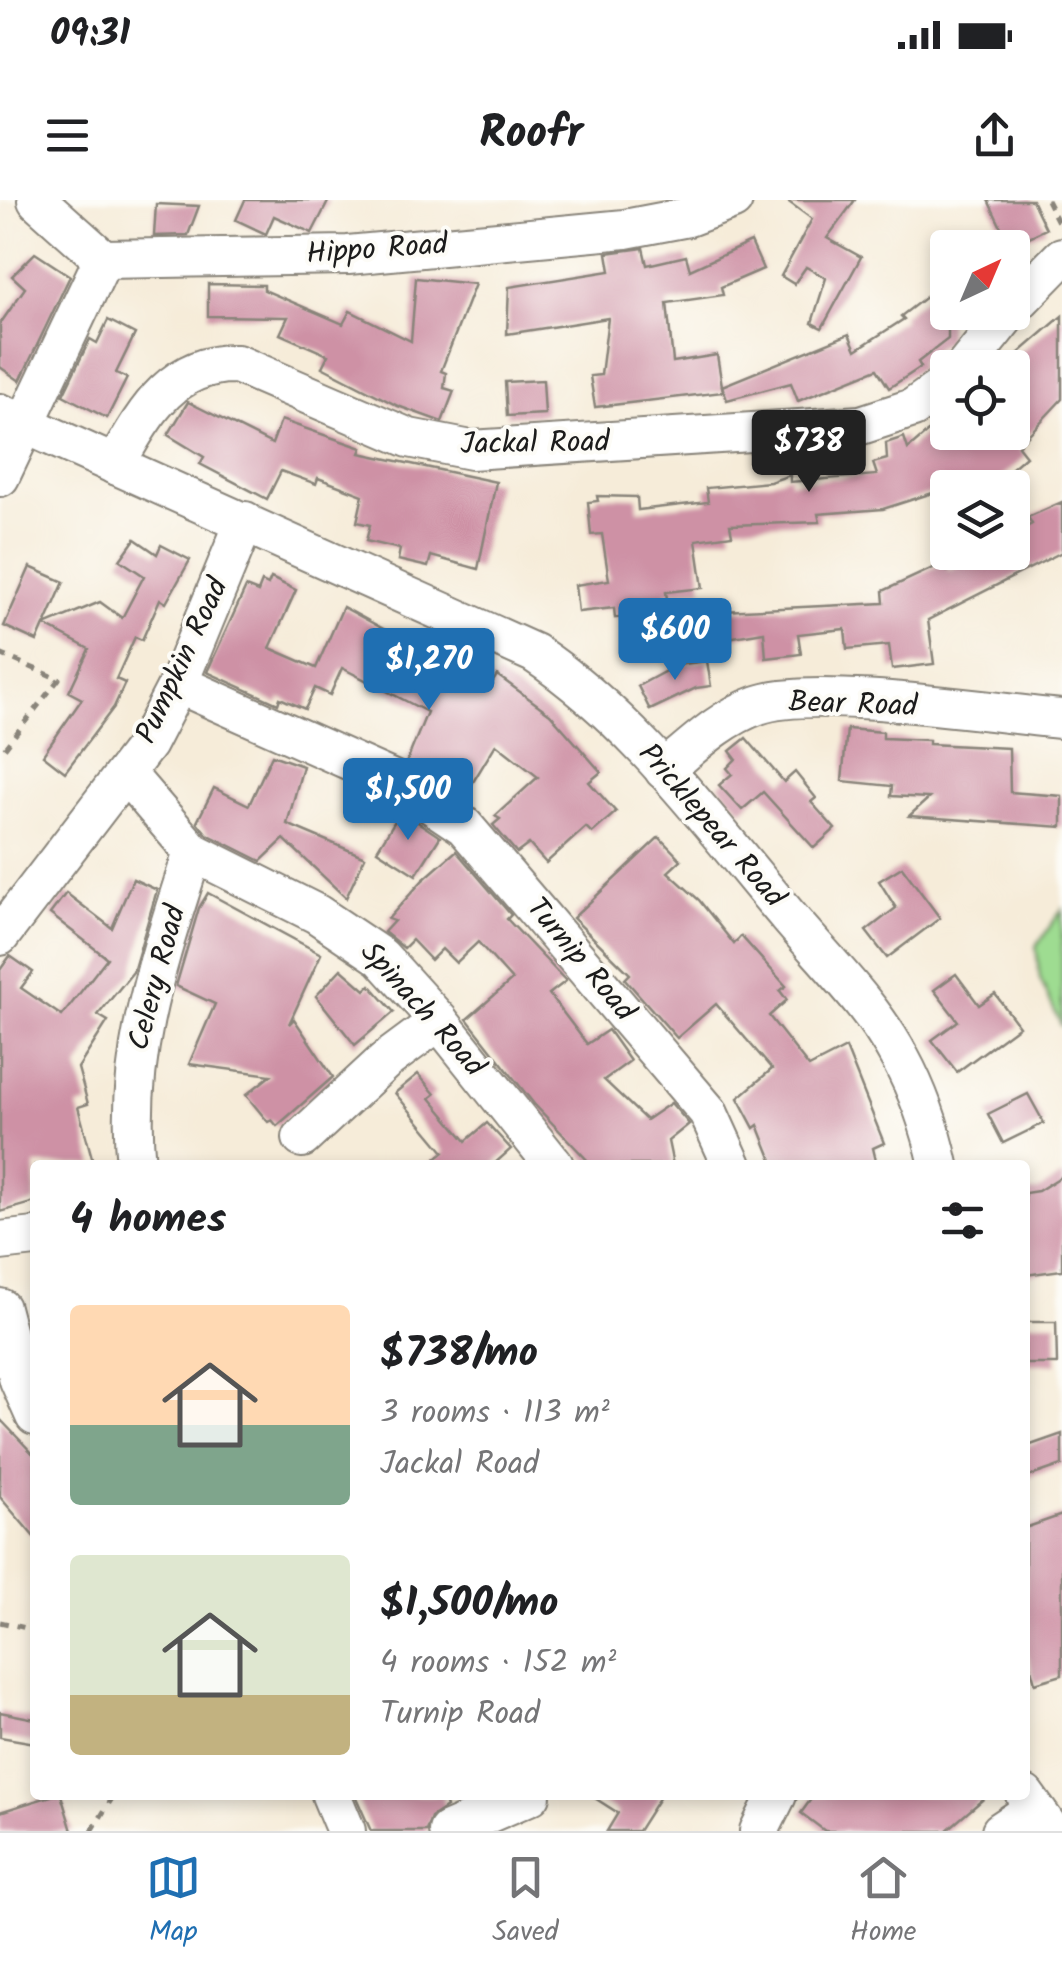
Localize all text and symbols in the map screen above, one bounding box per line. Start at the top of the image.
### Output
text: 09:31 [50,5,130,65]
text: Roofr [479,99,583,171]
icon: menu [40,108,95,163]
icon: share [967,108,1022,163]
street label: Hippo Road [305,221,450,279]
north arrow [930,230,1030,330]
map controls [930,230,1030,570]
button: locate [930,350,1030,450]
pin: $738 [750,410,868,495]
text: $738 [774,417,844,468]
street label: Jackal Road [460,419,611,469]
button: layers [930,470,1030,570]
street label: Pumpkin Road [124,569,243,752]
pin: $600 [616,598,734,683]
text: $600 [640,605,710,656]
pin: $1,270 [348,628,510,713]
text: $1,270 [385,635,473,686]
street label: Bear Road [788,679,919,731]
street label: Pricklepear Road [625,733,797,920]
pin: $1,500 [327,758,489,843]
text: $1,500 [365,765,451,816]
street label: Turnip Road [513,887,647,1034]
street label: Celery Road [116,899,201,1056]
street label: Spinach Road [348,931,497,1090]
text: 4 homes [70,1187,226,1254]
icon: filters [935,1193,990,1248]
text: $738/mo [380,1321,538,1388]
icon: home [150,1345,270,1465]
text: 3 rooms · 113 m² [380,1388,610,1439]
text: Jackal Road [380,1439,539,1490]
text: $1,500/mo [380,1571,558,1638]
icon: home [150,1595,270,1715]
text: 4 rooms · 152 m² [380,1638,616,1689]
text: Turnip Road [380,1689,540,1740]
tab: Map [146,1850,201,1955]
tab: Saved [492,1850,559,1955]
tab: Home [850,1850,916,1955]

